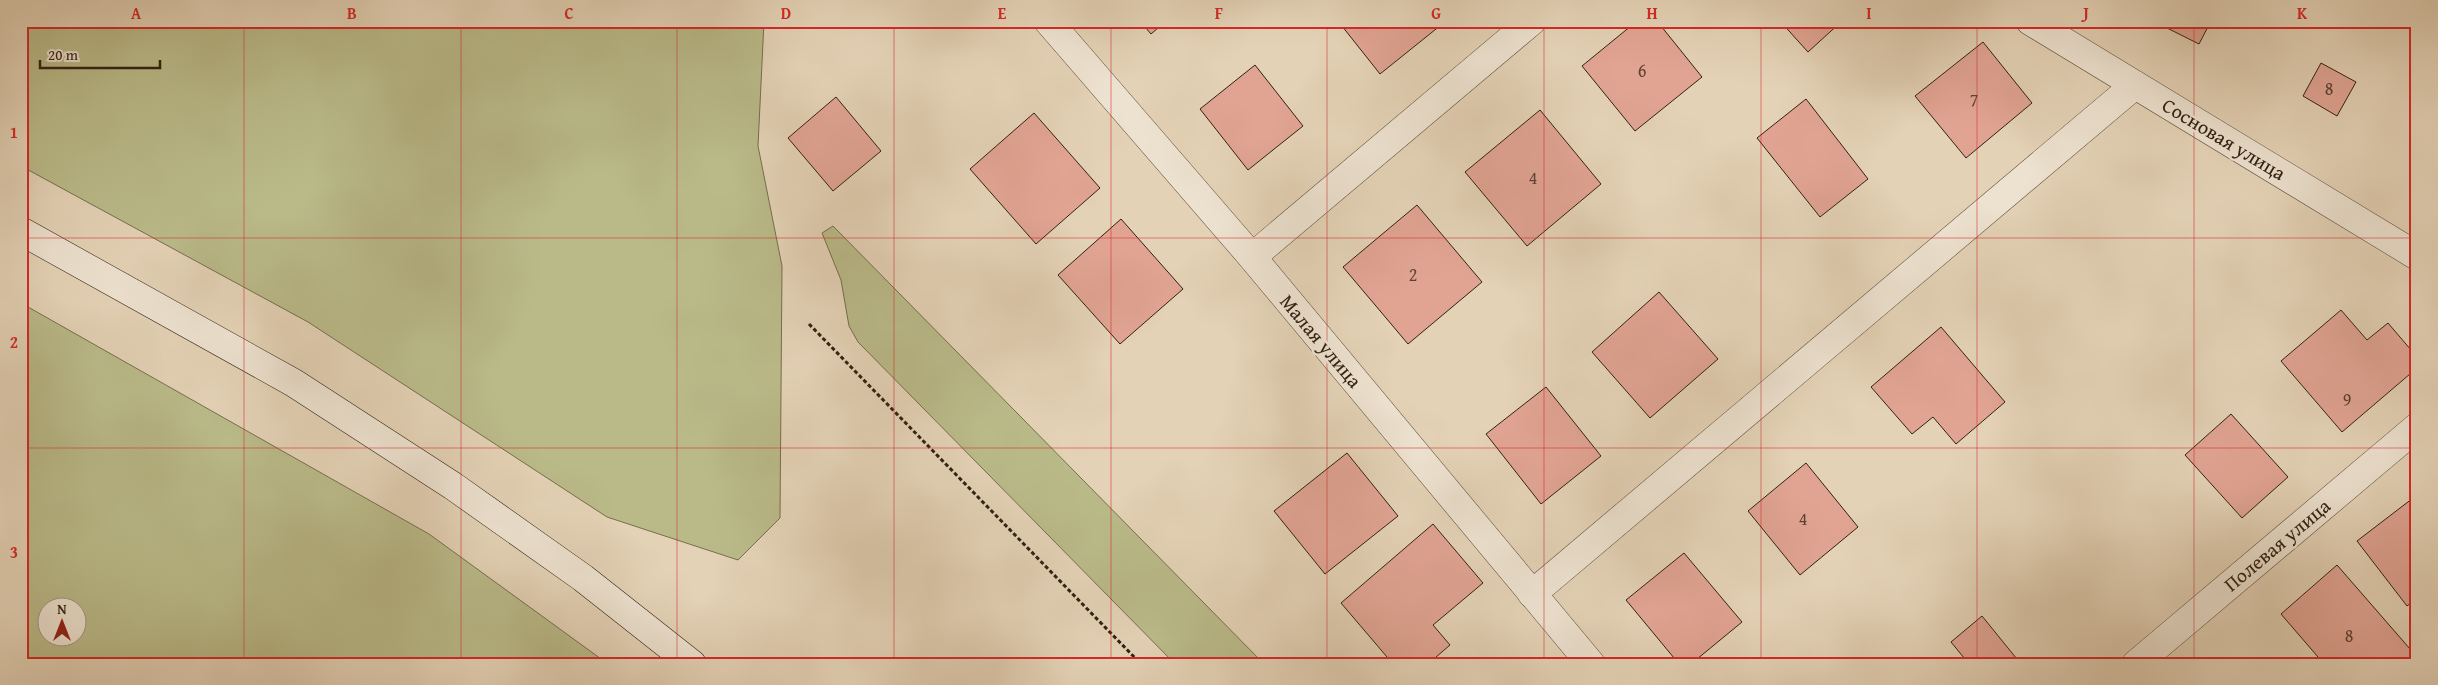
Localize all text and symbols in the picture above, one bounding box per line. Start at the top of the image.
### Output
text: A [131,1,142,25]
text: B [347,1,357,25]
text: C [564,1,574,25]
text: D [781,1,791,25]
text: E [998,1,1007,25]
text: F [1215,1,1223,25]
text: G [1431,1,1441,25]
text: H [1646,1,1658,25]
text: I [1866,1,1872,25]
text: J [2080,1,2089,25]
text: K [2297,1,2308,25]
scale bar [40,38,160,70]
text: 20 m [48,44,79,65]
house number: 6 [1638,57,1646,84]
house number: 8 [2325,75,2333,102]
house number: 7 [1970,86,1978,113]
street label: Сосновая улица [2157,90,2292,187]
text: 1 [10,120,18,144]
house number: 4 [1529,164,1537,191]
house number: 2 [1409,261,1417,288]
street label: Малая улица [1274,288,1370,394]
text: 2 [10,330,18,354]
house number: 9 [2343,386,2351,413]
street label: Полевая улица [2217,491,2337,598]
house number: 4 [1799,505,1807,532]
text: 3 [10,540,18,564]
north arrow [38,598,88,648]
text: N [57,599,67,619]
house number: 8 [2345,622,2353,649]

